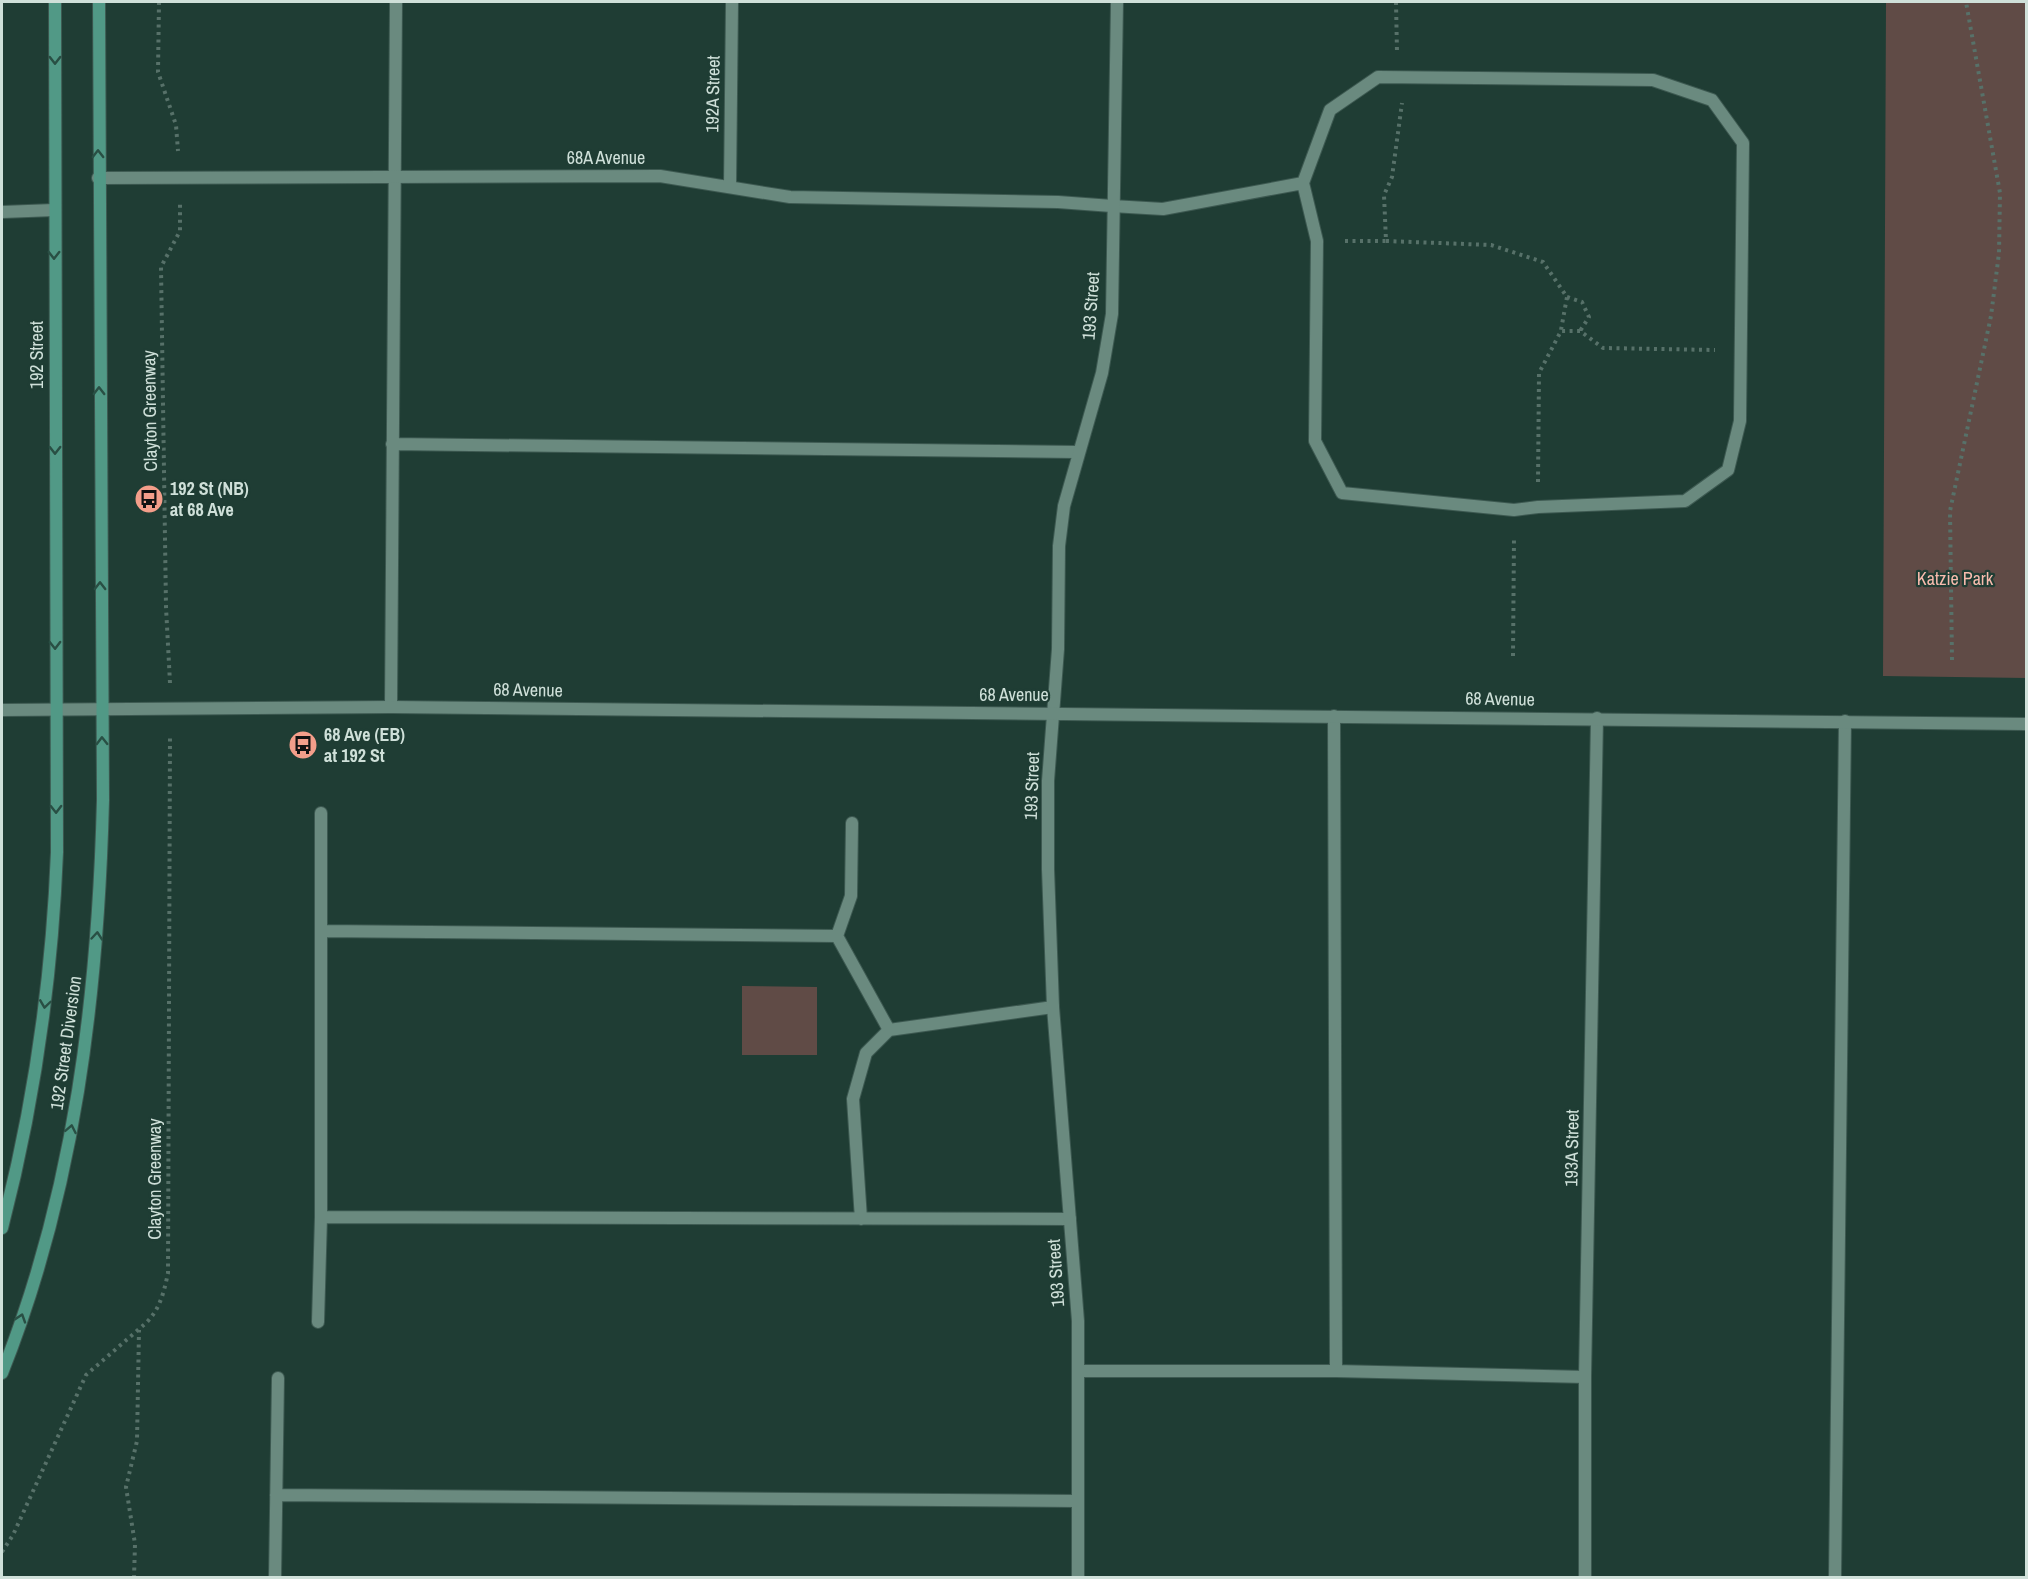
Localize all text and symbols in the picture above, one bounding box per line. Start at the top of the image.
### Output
one-way arrow [49,55,61,64]
street label: 192A Street [699,55,726,133]
street label: 68A Avenue [567,145,645,170]
one-way arrow [92,150,104,159]
one-way arrow [48,250,60,259]
street label: 193 Street [1076,271,1105,341]
street label: 192 Street [24,321,49,389]
street label: Clayton Greenway [136,349,163,472]
one-way arrow [93,387,105,396]
one-way arrow [49,445,61,454]
place label: 192 St (NB) at 68 Ave [170,476,249,522]
bus stop icon: 192 St (NB) at 68 Ave [133,483,165,515]
park label: Katzie Park [1917,566,1994,591]
one-way arrow [94,582,106,591]
one-way arrow [49,640,62,649]
street label: 68 Avenue [493,676,563,703]
street label: 68 Avenue [979,682,1049,707]
street label: 68 Avenue [1465,685,1535,712]
place label: 68 Ave (EB) at 192 St [324,722,405,768]
bus stop icon: 68 Ave (EB) at 192 St [287,729,319,761]
one-way arrow [96,737,108,746]
street label: 193 Street [1018,752,1045,820]
one-way arrow [49,805,62,814]
one-way arrow [90,932,103,941]
street label: 192 Street Diversion [44,974,87,1112]
one-way arrow [39,999,51,1008]
street label: 193A Street [1558,1109,1585,1187]
street label: Clayton Greenway [142,1118,167,1240]
one-way arrow [64,1125,77,1135]
street label: 193 Street [1041,1238,1070,1308]
one-way arrow [14,1313,26,1324]

